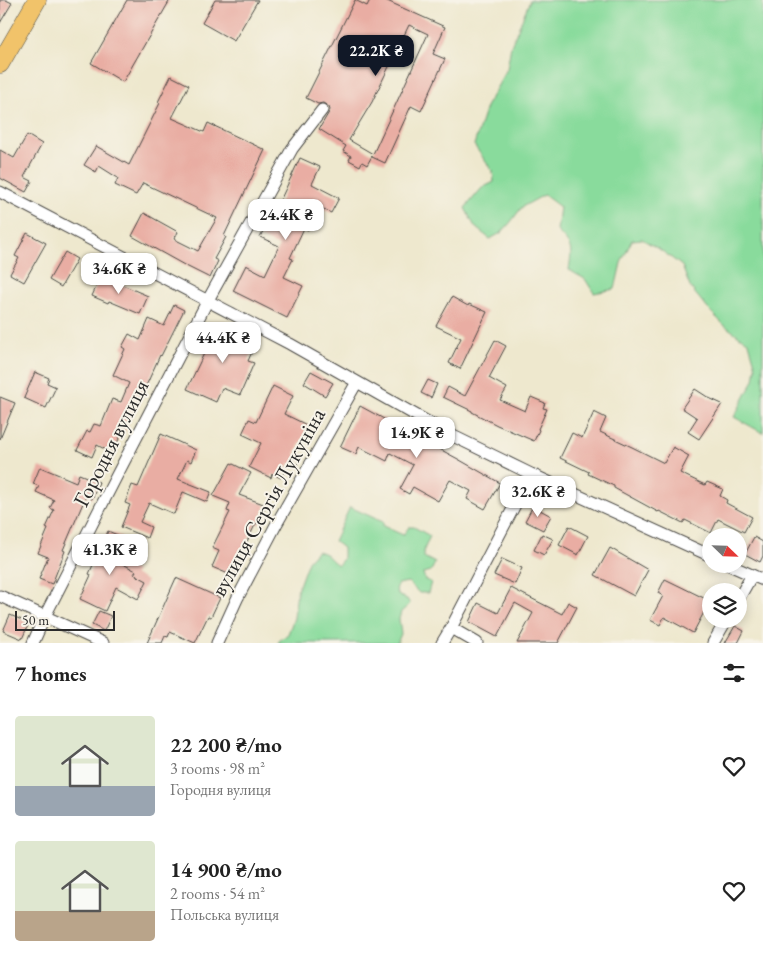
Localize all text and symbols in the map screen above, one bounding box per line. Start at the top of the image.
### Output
pin: 22.2K ₴ [330,34,422,77]
text: 22.2K ₴ [349,40,403,61]
pin: 24.4K ₴ [240,198,332,241]
text: 24.4K ₴ [259,204,313,225]
pin: 34.6K ₴ [73,252,165,295]
text: 34.6K ₴ [92,258,146,279]
pin: 44.4K ₴ [177,322,269,364]
text: 44.4K ₴ [196,327,250,348]
street label: Городня вулиця [66,374,156,512]
street label: вулиця Сергія Лукуніна [204,402,332,601]
pin: 14.9K ₴ [371,416,463,459]
text: 14.9K ₴ [390,422,444,443]
pin: 32.6K ₴ [492,476,584,518]
text: 32.6K ₴ [511,481,565,502]
north arrow [702,528,748,572]
map controls [702,528,747,628]
pin: 41.3K ₴ [64,534,156,576]
text: 41.3K ₴ [83,539,137,560]
button: layers [702,583,747,628]
scale bar [15,608,115,631]
text: 50 m [22,611,49,629]
icon: filters [720,659,748,687]
text: 7 homes [15,660,87,687]
text: 22 200 ₴/mo [170,731,282,758]
icon: home [55,736,115,796]
icon: heart [720,752,748,780]
text: 3 rooms · 98 m² [170,758,265,779]
text: Городня вулиця [170,779,271,800]
text: 14 900 ₴/mo [170,856,282,883]
icon: home [55,861,115,921]
icon: heart [720,877,748,905]
text: 2 rooms · 54 m² [170,883,265,904]
text: Польська вулиця [170,904,279,925]

